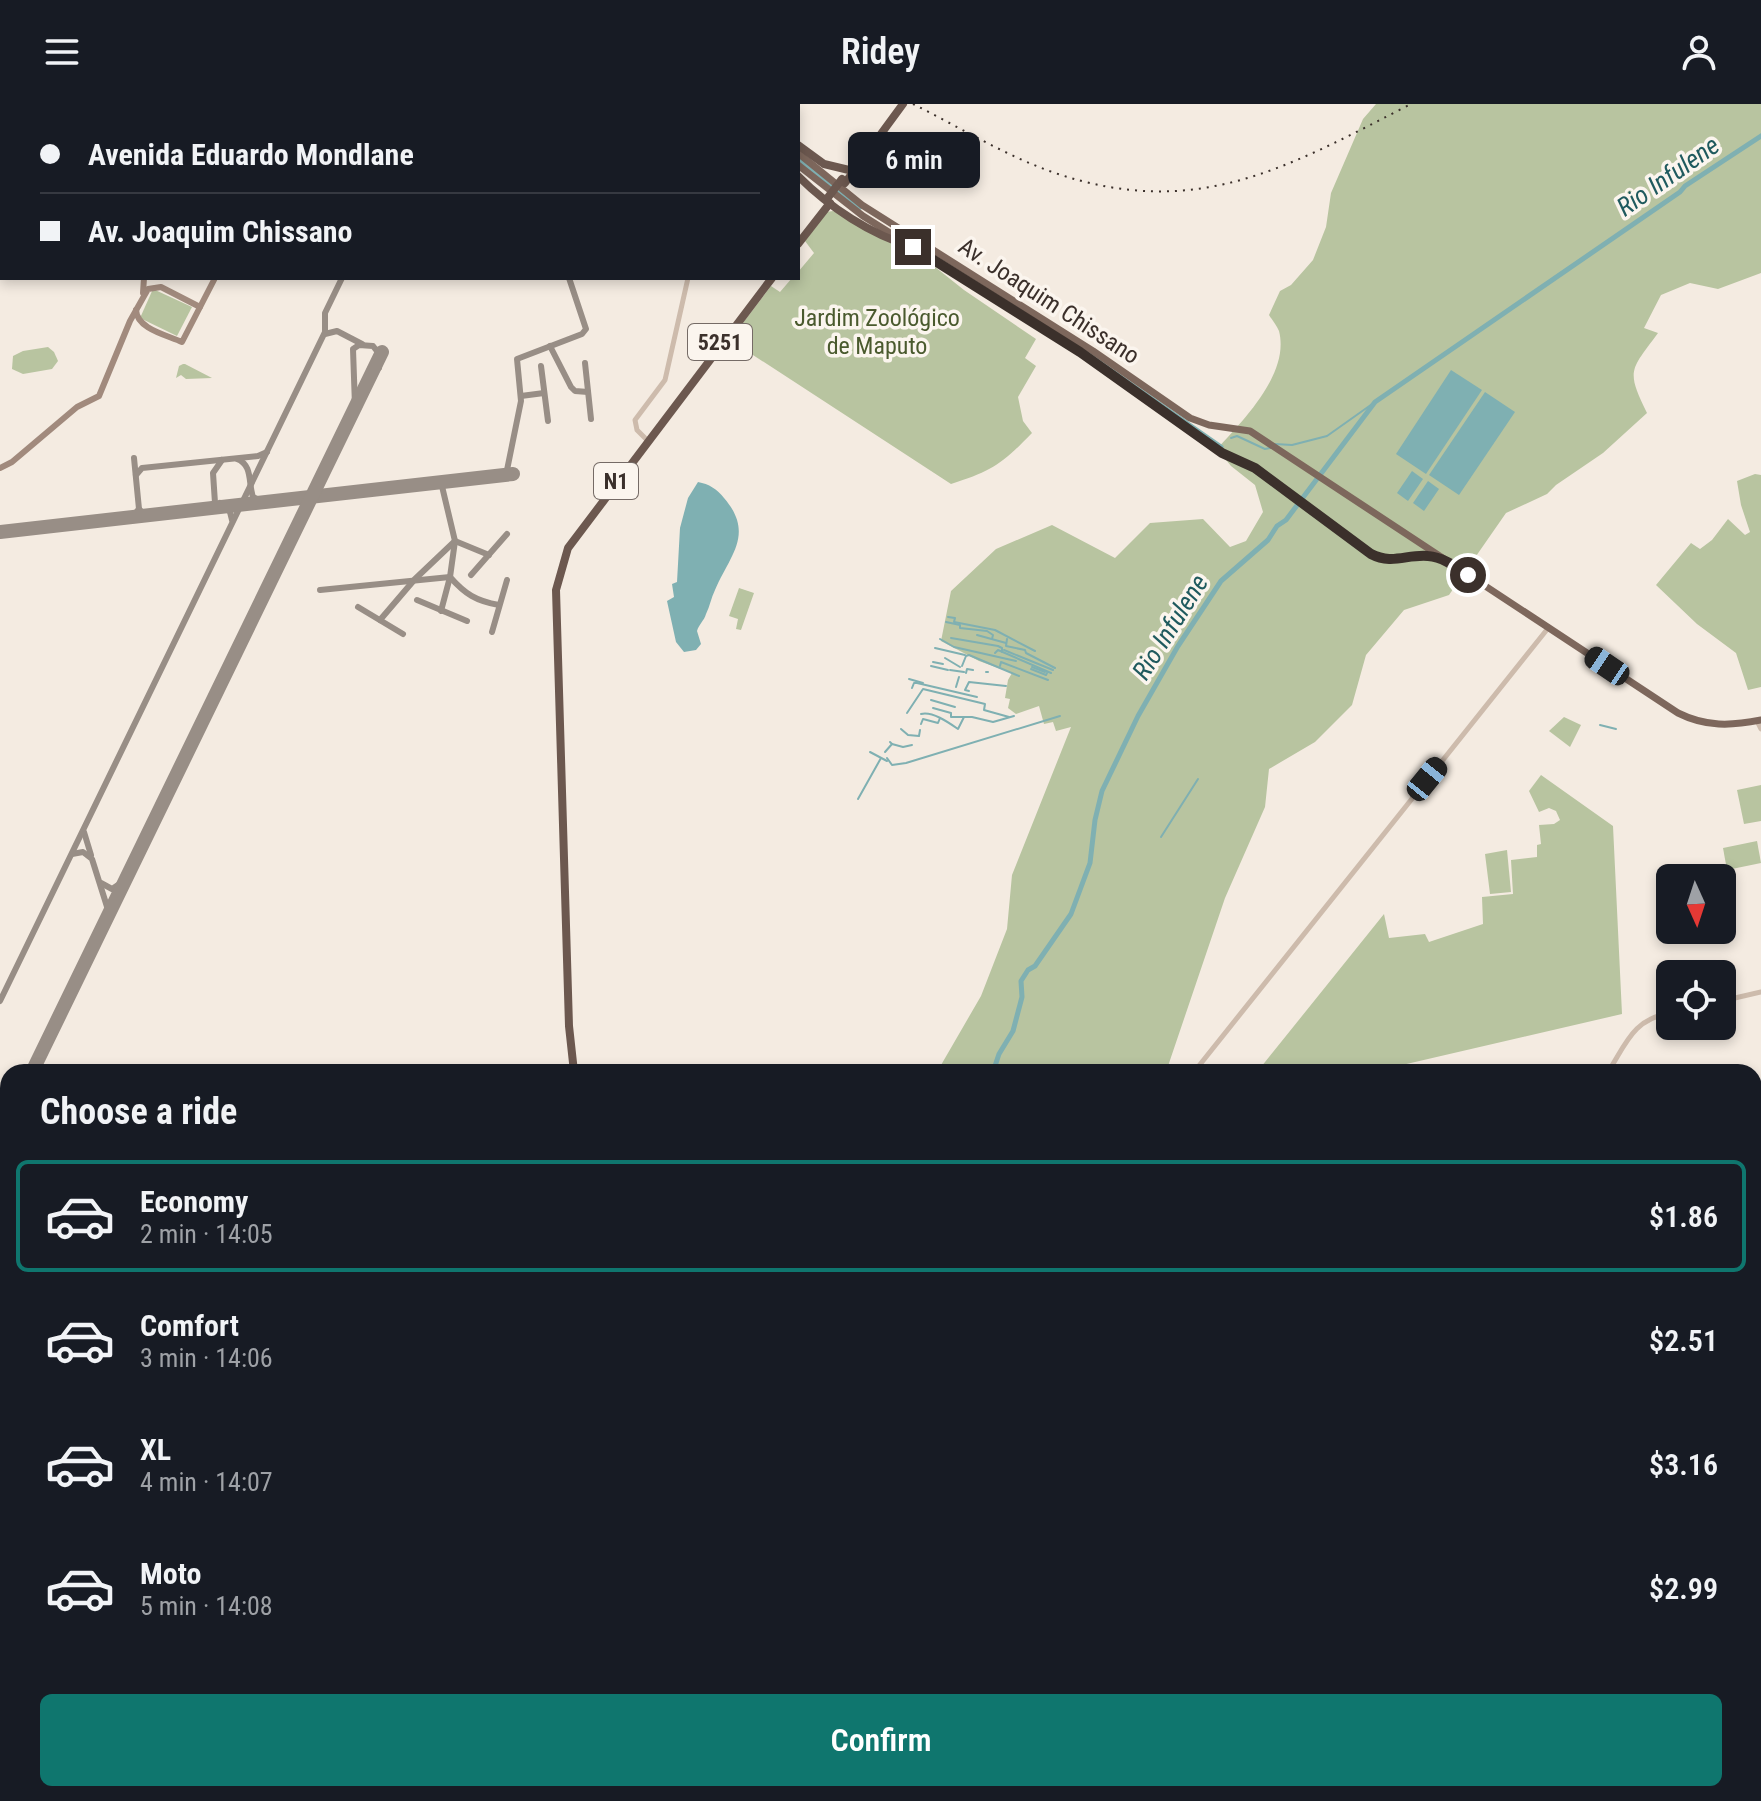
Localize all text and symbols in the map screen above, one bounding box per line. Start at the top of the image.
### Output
icon: menu [40,30,84,74]
icon: person [1677,30,1721,74]
text: Ridey [841,31,920,73]
water label: Rio Infulene [1611,130,1725,222]
callout: 6 min [847,131,979,187]
text: Avenida Eduardo Mondlane [88,137,414,172]
text: 6 min [885,145,943,175]
text: Av. Joaquim Chissano [88,214,353,249]
route end [895,229,931,265]
street label: Av. Joaquim Chissano [953,232,1145,370]
park label: Jardim Zoológico de Maputo [794,304,960,360]
road number: 5251 [688,324,752,360]
road number: N1 [594,463,638,499]
route start [1450,557,1486,593]
water label: Rio Infulene [1126,569,1214,685]
car [1580,643,1634,689]
car [1403,753,1451,805]
north arrow [1656,864,1736,944]
map controls [1656,864,1736,1040]
button: locate [1656,960,1736,1040]
text: Choose a ride [40,1091,237,1133]
icon: car [44,1180,116,1252]
text: Economy [140,1184,248,1219]
text: $1.86 [1649,1199,1718,1234]
text: 2 min · 14:05 [140,1219,273,1249]
icon: car [44,1304,116,1376]
text: Comfort [140,1308,239,1343]
text: $2.51 [1649,1323,1718,1358]
text: 3 min · 14:06 [140,1343,273,1373]
icon: car [44,1428,116,1500]
text: XL [140,1432,171,1467]
text: $3.16 [1649,1447,1718,1482]
text: 4 min · 14:07 [140,1467,273,1497]
icon: car [44,1552,116,1624]
text: Moto [140,1556,201,1591]
text: $2.99 [1649,1571,1718,1606]
text: 5 min · 14:08 [140,1591,273,1621]
button: Confirm [40,1694,1722,1786]

